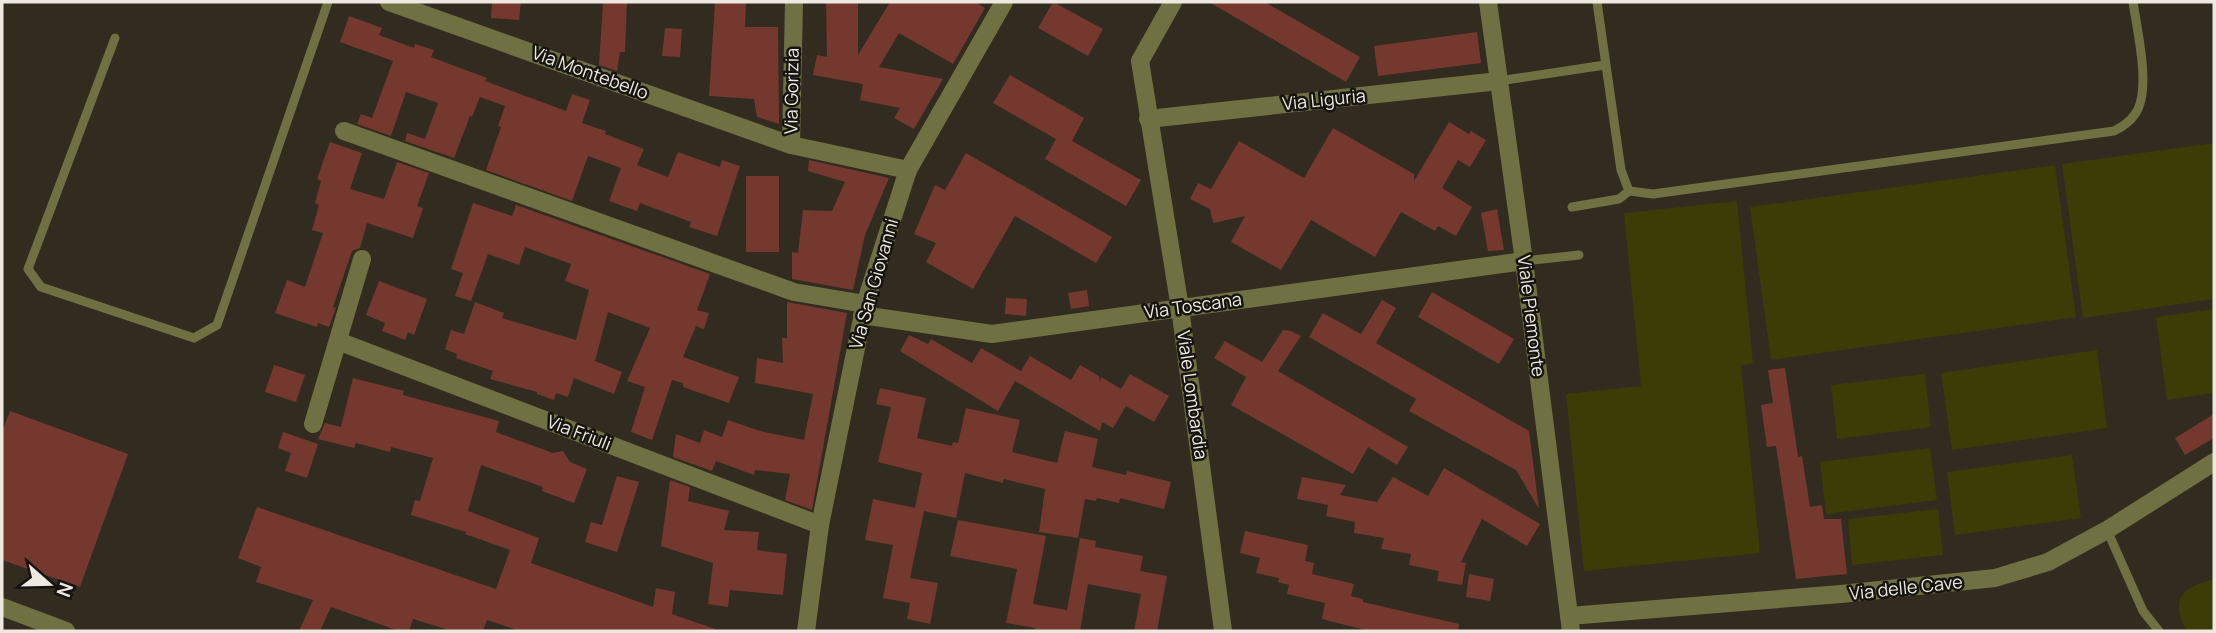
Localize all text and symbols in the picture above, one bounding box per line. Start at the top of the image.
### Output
street label: Via Montebello [529,40,652,104]
street label: Via Gorizia [778,48,804,134]
street label: Via Liguria [1281,83,1367,115]
street label: Via San Giovanni [843,215,903,352]
street label: Viale Piemonte [1513,254,1551,378]
street label: Via Toscana [1143,286,1243,324]
street label: Viale Lombardia [1172,329,1214,461]
street label: Via Friuli [544,409,615,455]
north arrow [14,549,84,619]
street label: Via delle Cave [1848,569,1964,605]
text: N [50,579,80,601]

